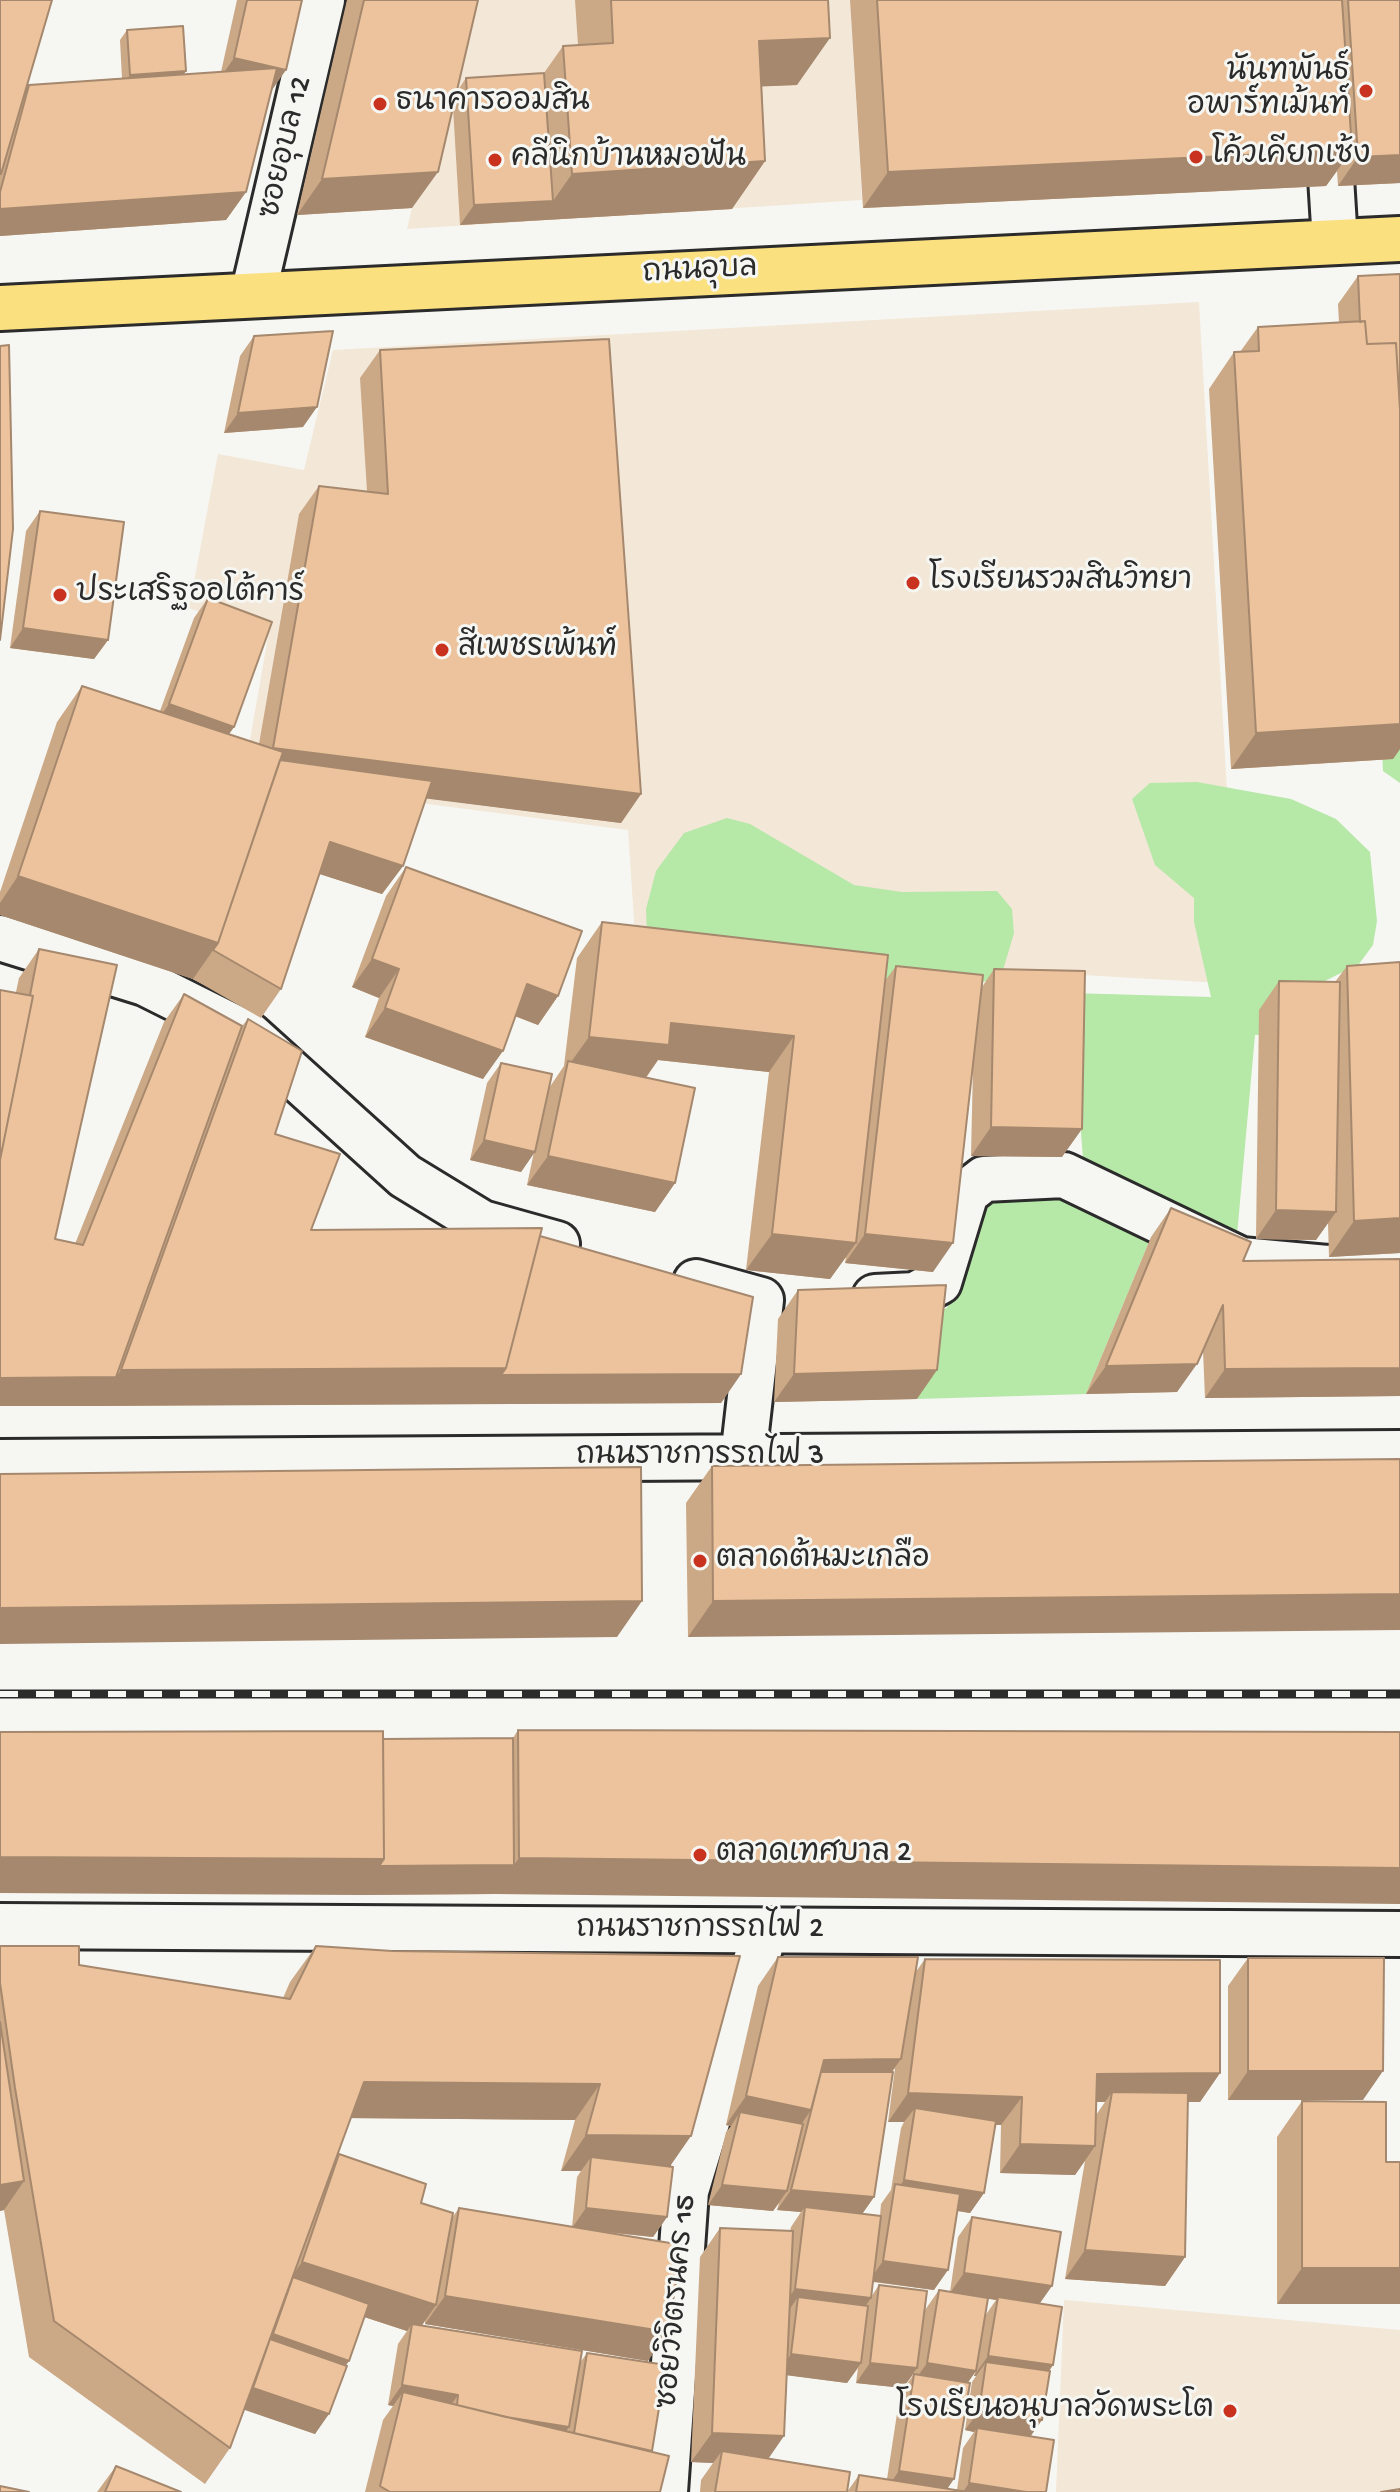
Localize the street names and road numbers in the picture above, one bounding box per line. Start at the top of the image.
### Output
street label: ซอยอุบล 12 [254,73,322,223]
street label: ถนนอุบล [642,252,758,294]
street label: ถนนราชการรถไฟ 3 [576,1440,824,1476]
street label: ถนนราชการรถไฟ 2 [576,1913,824,1949]
street label: ซอยวิจิตรนคร 15 [652,2194,706,2410]

